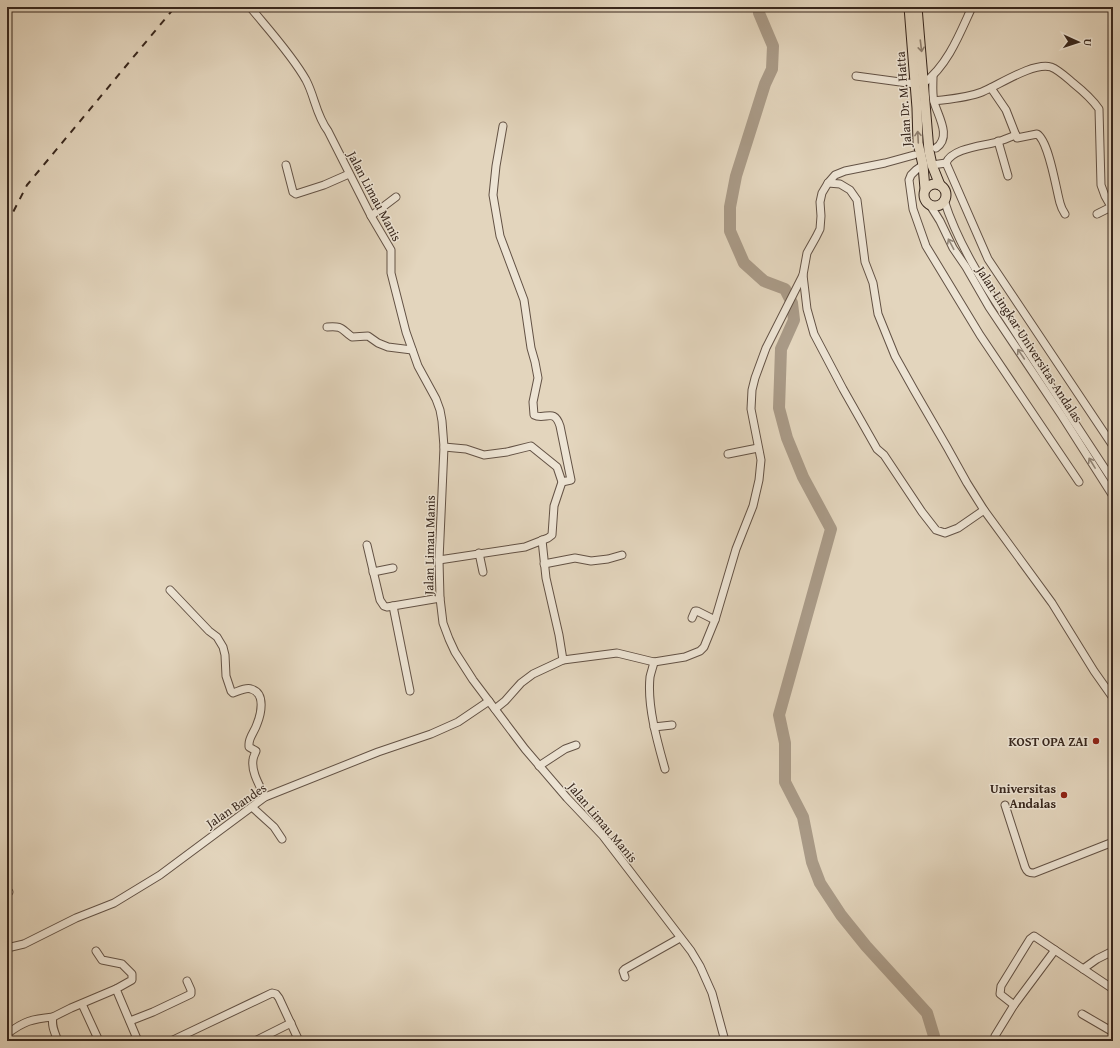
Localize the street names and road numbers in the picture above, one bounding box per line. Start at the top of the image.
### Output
street label: Jalan Dr. M. Hatta [891,50,916,149]
street label: Jalan Limau Manis [342,146,406,245]
street label: Jalan Lingkar Universitas Andalas [971,261,1087,426]
street label: Jalan Limau Manis [419,495,440,597]
street label: Jalan Limau Manis [562,776,642,867]
street label: Jalan Bandes [201,778,270,834]

